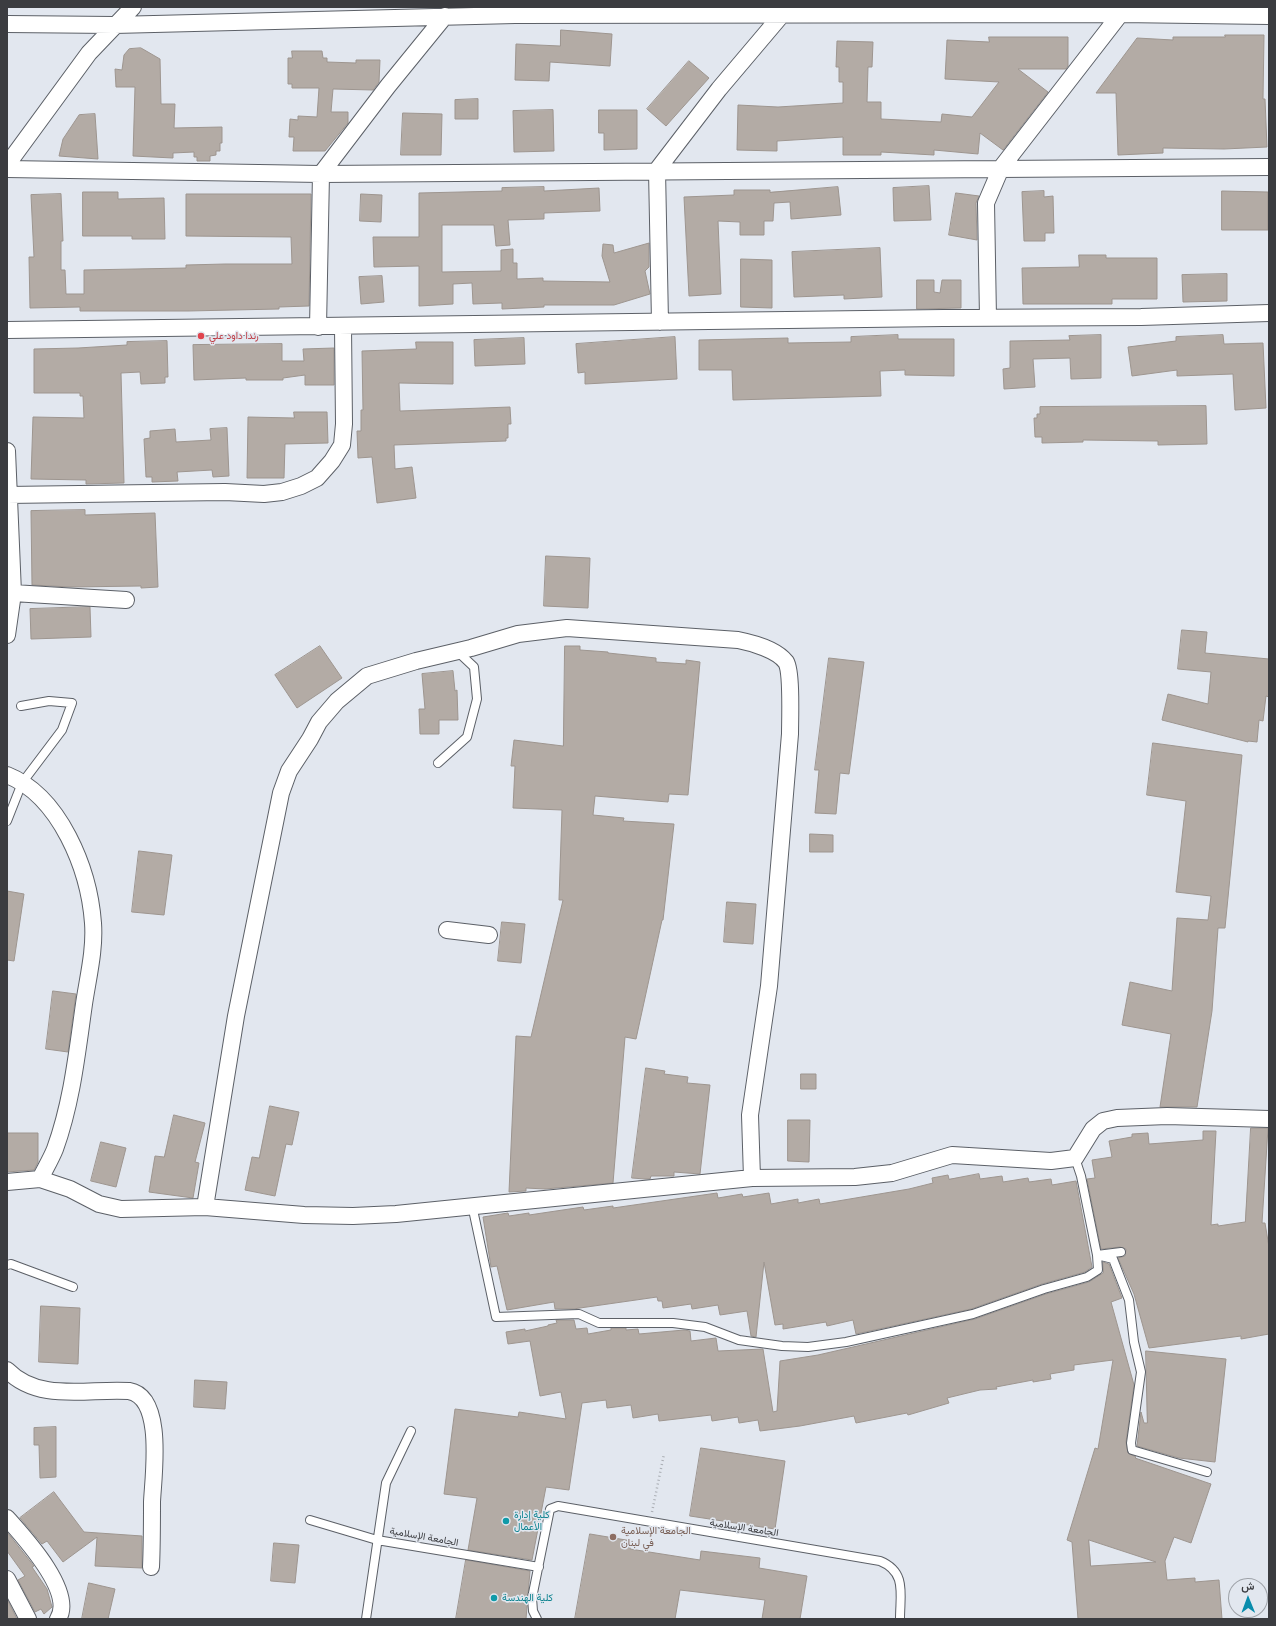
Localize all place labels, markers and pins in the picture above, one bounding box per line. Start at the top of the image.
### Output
place label: رندا داود علي [209,330,259,342]
marker: رندا داود علي [196,331,206,341]
place label: كلية إدارة الأعمال [514,1509,550,1532]
marker: كلية إدارة الأعمال [501,1516,511,1526]
place label: الجامعة الإسلامية في لبنان [621,1525,691,1548]
marker: الجامعة الإسلامية في لبنان [608,1532,618,1542]
place label: كلية الهندسة [502,1592,553,1604]
marker: كلية الهندسة [489,1593,499,1603]

